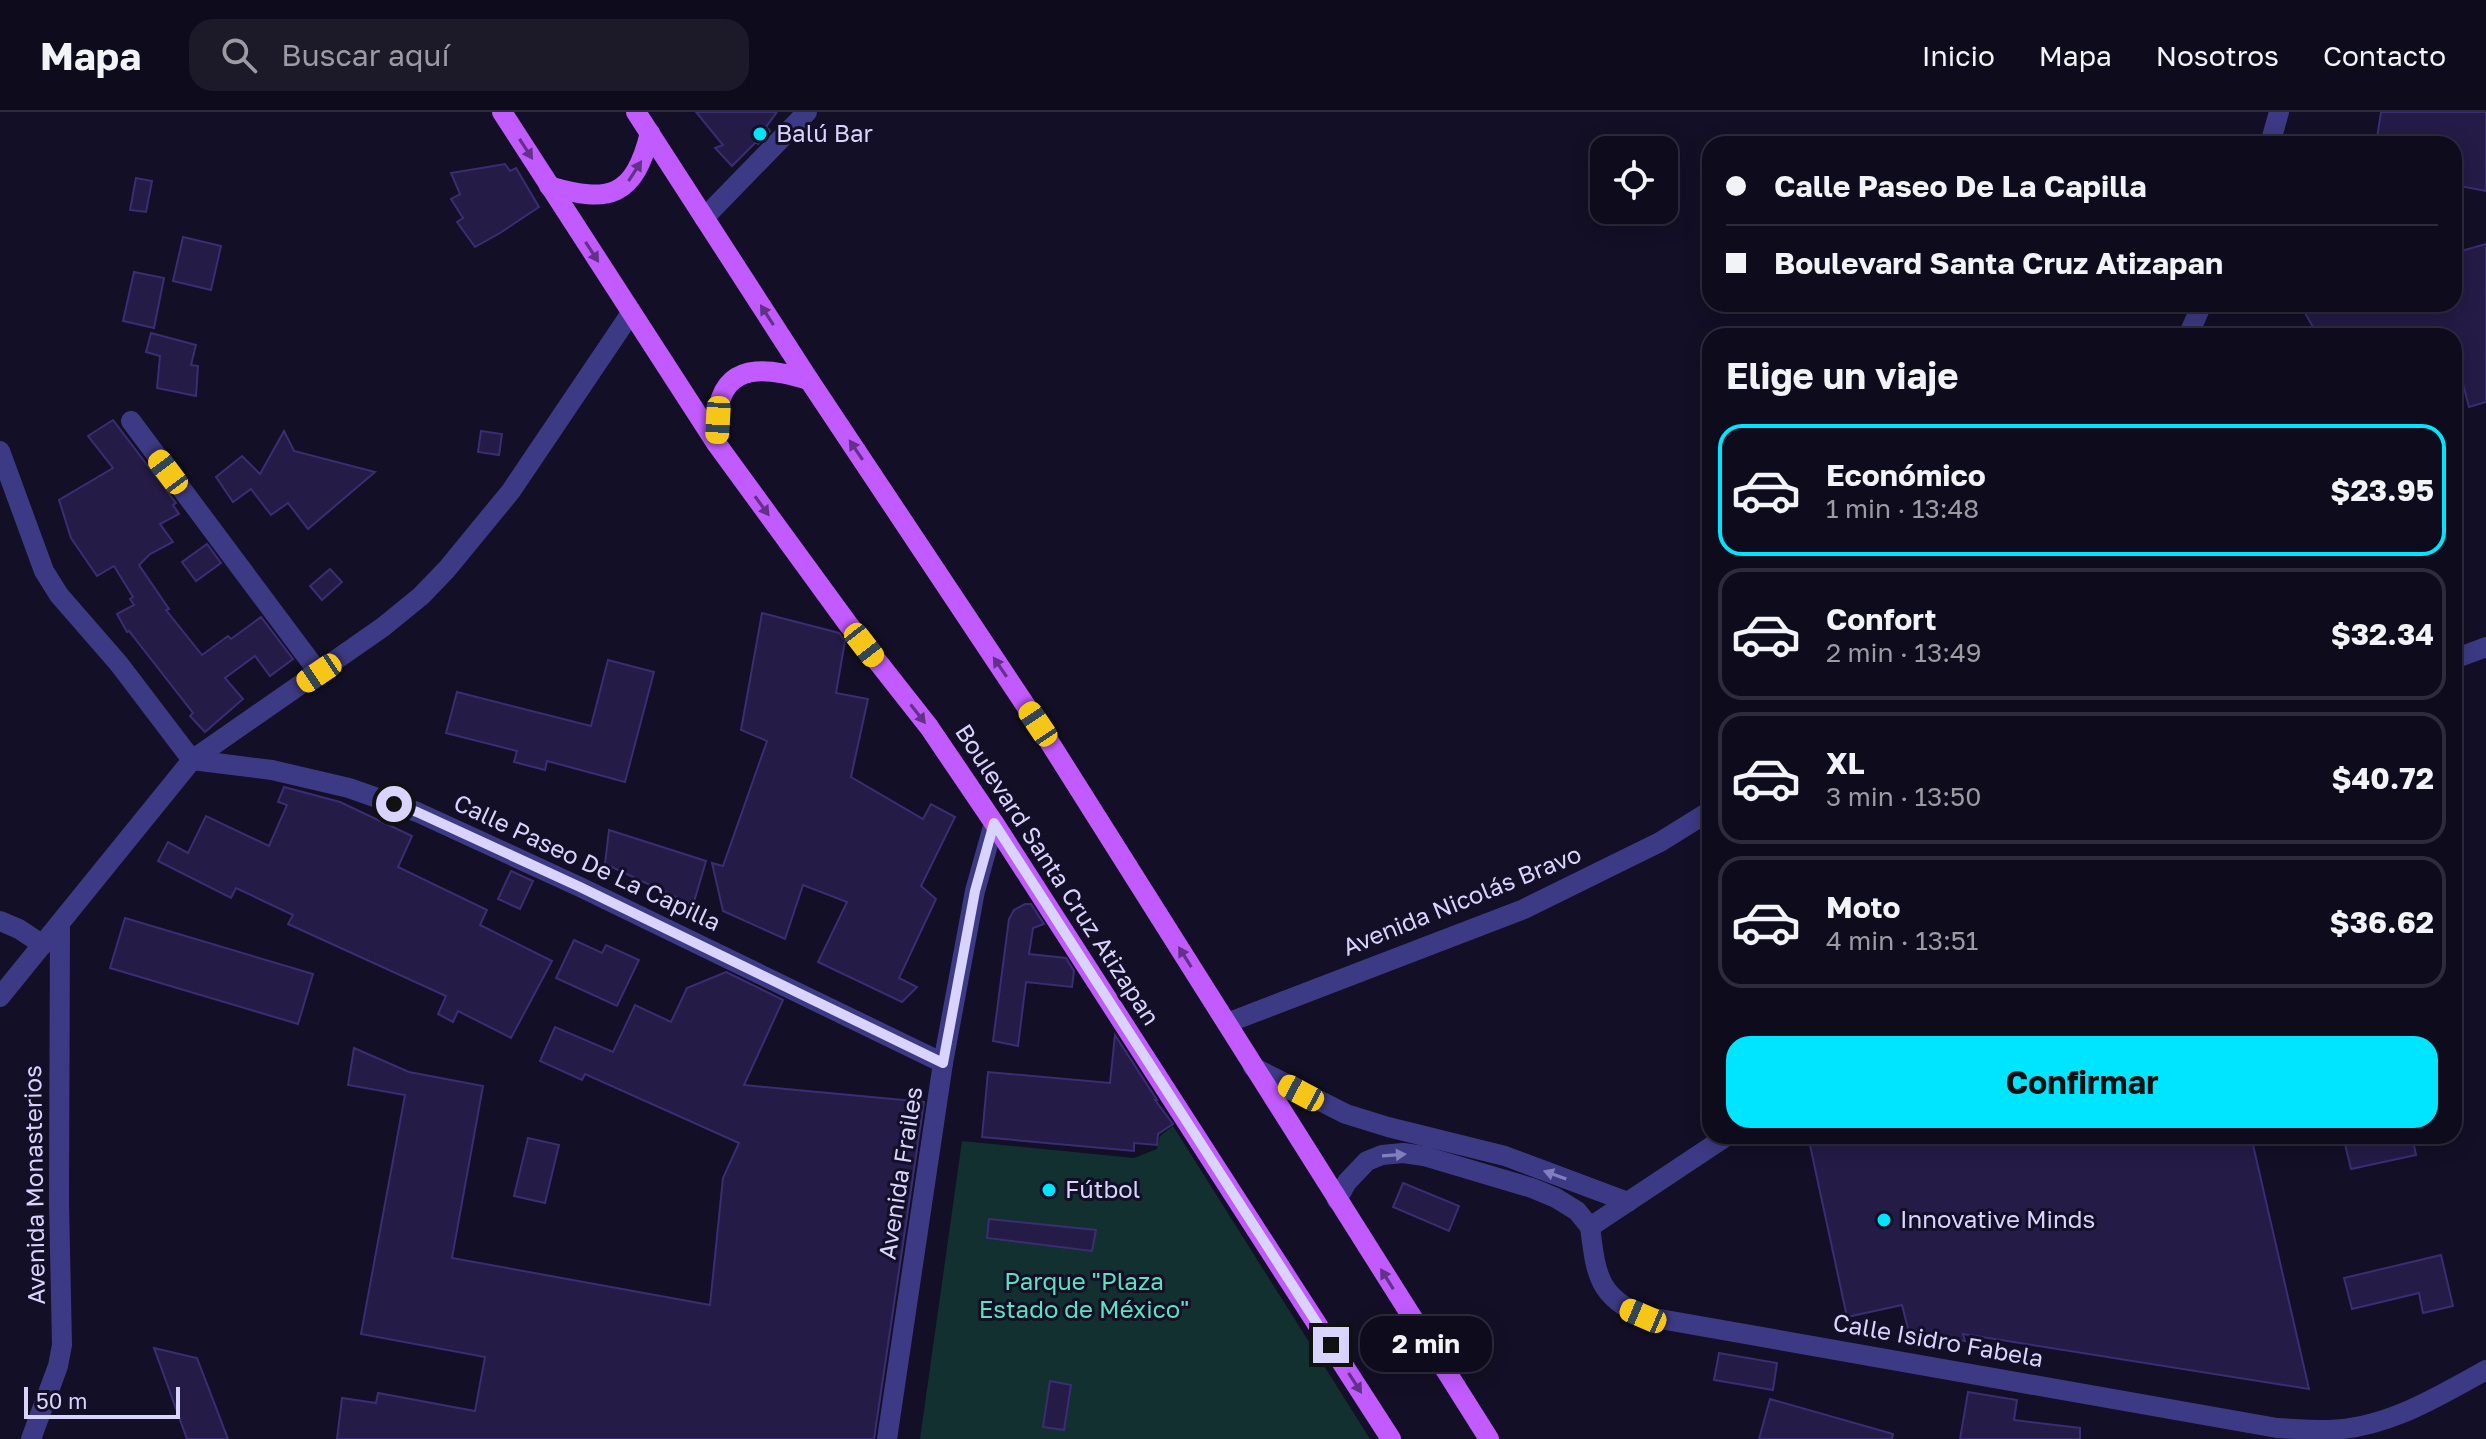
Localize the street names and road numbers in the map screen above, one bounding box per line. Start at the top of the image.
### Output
street label: Boulevard Santa Cruz Atizapan [950,718,1167,1030]
street label: Calle Paseo De La Capilla [450,787,726,936]
street label: Avenida Nicolás Bravo [1338,838,1585,961]
street label: Avenida Monasterios [17,1065,50,1305]
street label: Avenida Frailes [872,1084,927,1261]
street label: Calle Isidro Fabela [1831,1307,2046,1372]

